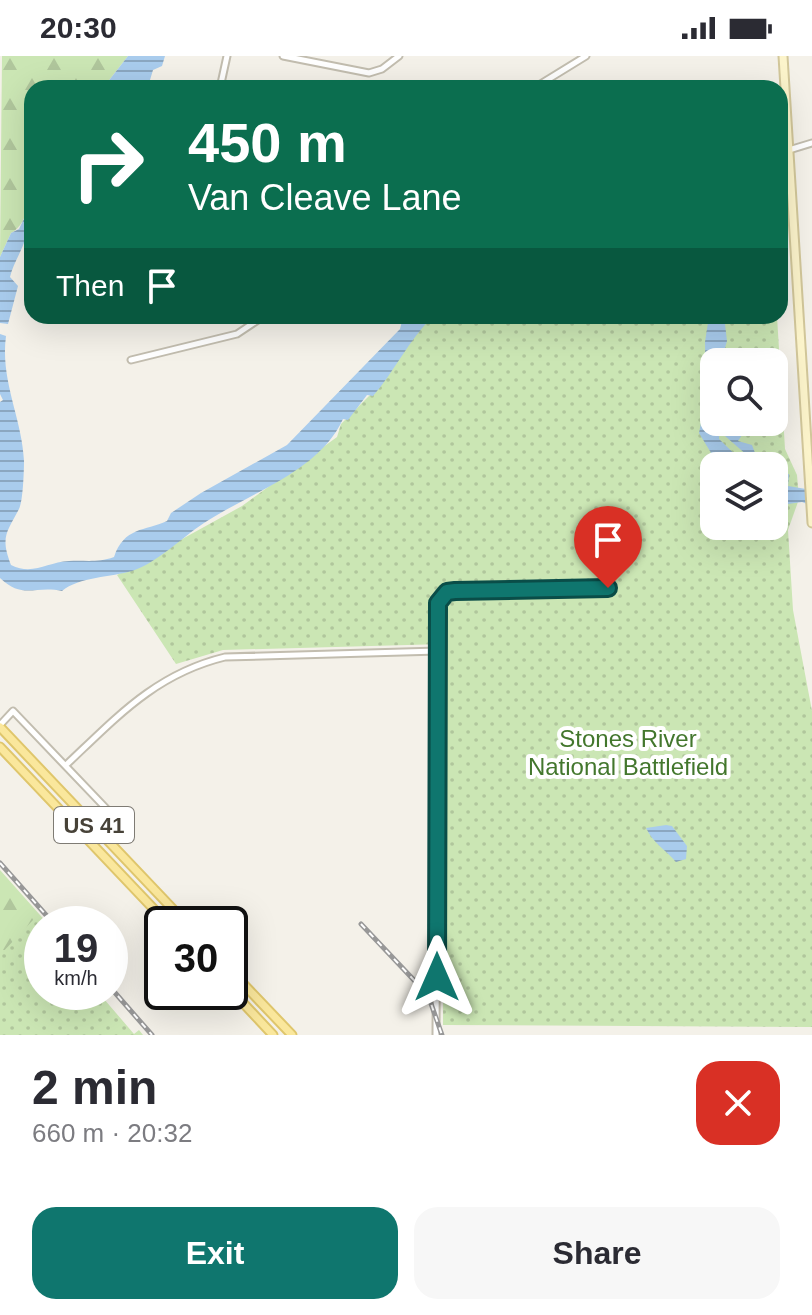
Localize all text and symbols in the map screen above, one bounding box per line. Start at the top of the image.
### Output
text: 20:30 [40,11,117,44]
text: 450 m [188,111,347,174]
icon: right [56,112,160,216]
text: Van Cleave Lane [188,177,462,218]
icon: arrive [140,264,184,308]
text: Then [56,269,124,302]
map controls [700,348,788,540]
button: search [700,348,788,436]
button: layers [700,452,788,540]
pin [574,506,642,588]
icon: arrive [586,518,630,562]
park label: Stones River National Battlefield [528,725,728,780]
road number: US 41 [54,807,134,843]
speed limit sign: 30 [144,906,248,1010]
text: 19 [54,926,98,970]
position arrow [395,935,479,1019]
text: km/h [54,967,98,989]
text: 2 min [32,1061,157,1114]
button: close [696,1061,780,1145]
text: 660 m · 20:32 [32,1118,192,1148]
button: Exit [32,1207,398,1299]
button: Share [414,1207,780,1299]

